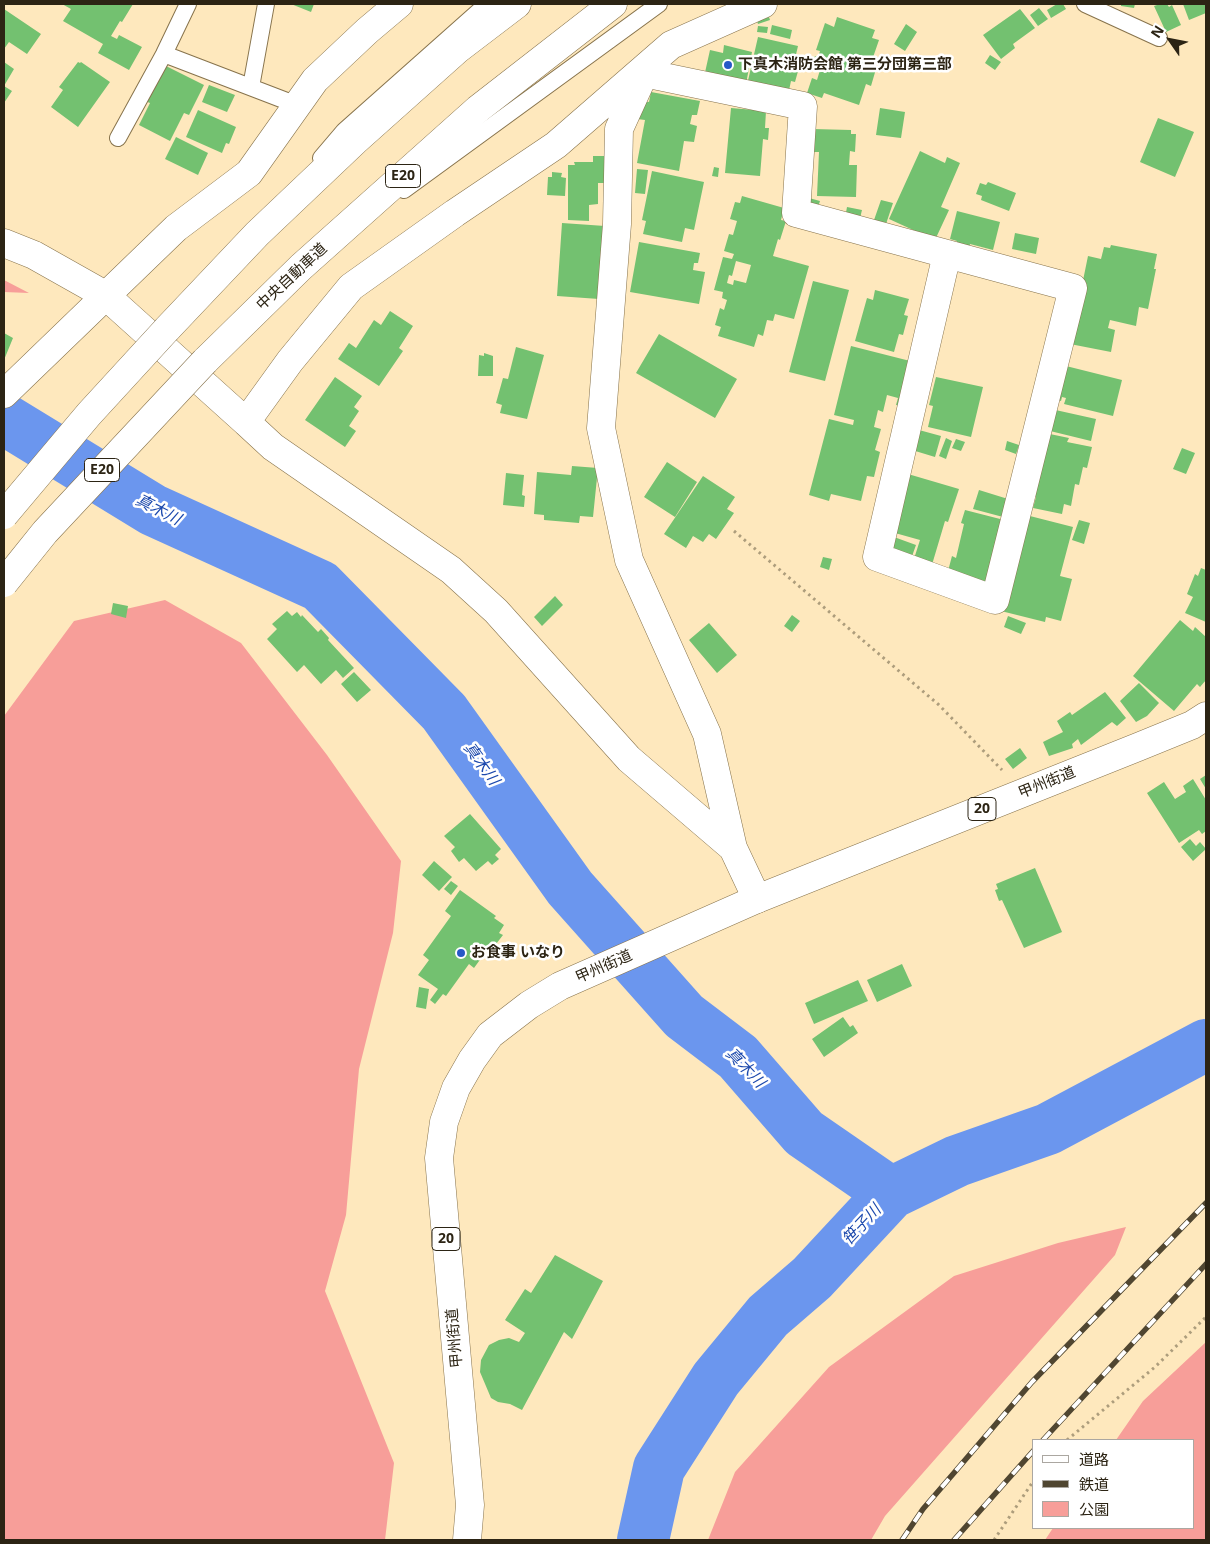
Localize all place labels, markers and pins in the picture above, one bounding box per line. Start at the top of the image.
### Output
place label: 下真木消防会館 第三分団第三部 [738,56,952,74]
marker: 下真木消防会館 第三分団第三部 [722,59,734,71]
place label: お食事 いなり [471,944,565,962]
marker: お食事 いなり [455,947,467,959]

